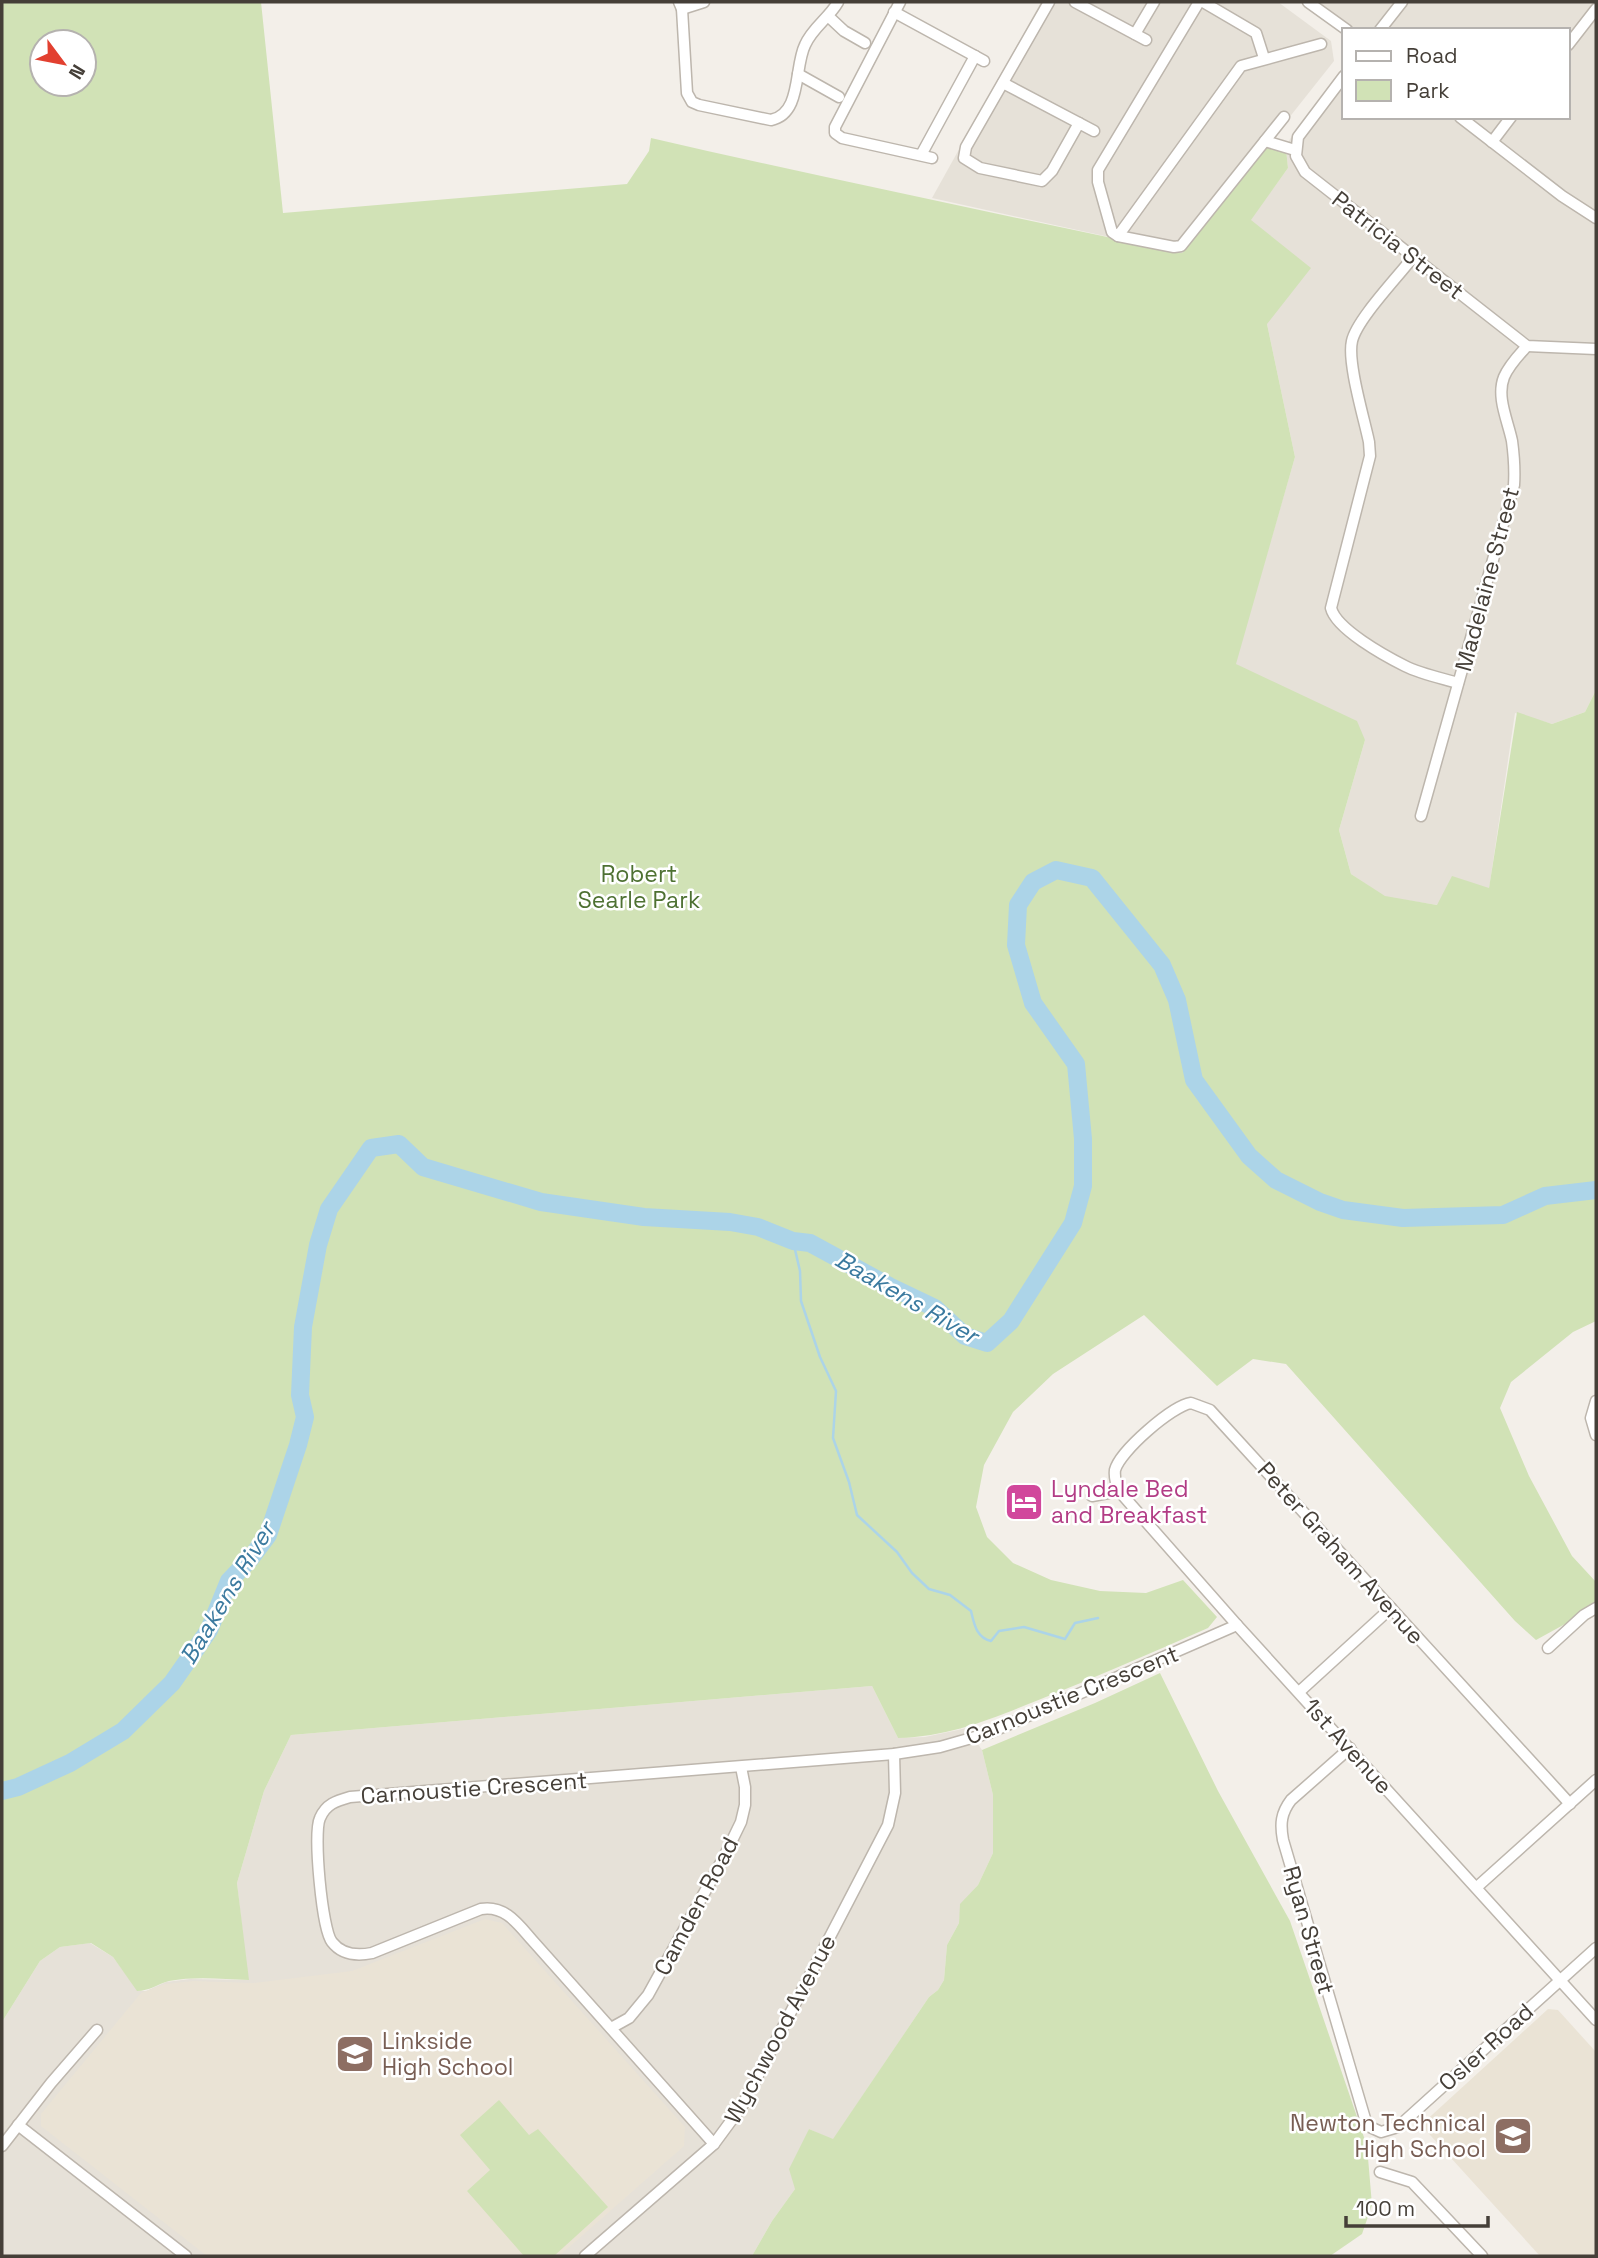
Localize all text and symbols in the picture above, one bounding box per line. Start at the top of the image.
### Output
north arrow [28,28,98,98]
legend [1342,28,1570,119]
text: Road [1406,42,1458,69]
text: N [63,60,91,84]
text: Park [1406,77,1450,104]
street label: Patricia Street [1326,184,1470,306]
street label: Madelaine Street [1448,484,1526,674]
park label: Robert Searle Park [578,859,700,915]
water label: Baakens River [830,1244,987,1352]
street label: Peter Graham Avenue [1251,1455,1431,1651]
place label: Lyndale Bed and Breakfast [1051,1474,1207,1530]
hotel icon: Lyndale Bed and Breakfast [1003,1481,1045,1523]
water label: Baakens River [172,1514,283,1670]
street label: Carnoustie Crescent [961,1639,1183,1751]
street label: 1st Avenue [1297,1692,1399,1800]
street label: Carnoustie Crescent [360,1765,588,1811]
street label: Camden Road [647,1832,745,1980]
street label: Ryan Street [1276,1862,1342,1998]
street label: Wychwood Avenue [717,1929,843,2129]
street label: Osler Road [1432,1996,1540,2098]
place label: Linkside High School [382,2026,514,2082]
school or university icon: Linkside High School [334,2033,376,2075]
place label: Newton Technical High School [1290,2108,1486,2164]
school or university icon: Newton Technical High School [1492,2115,1534,2157]
scale bar [1346,2184,1488,2228]
text: 100 m [1356,2195,1415,2222]

